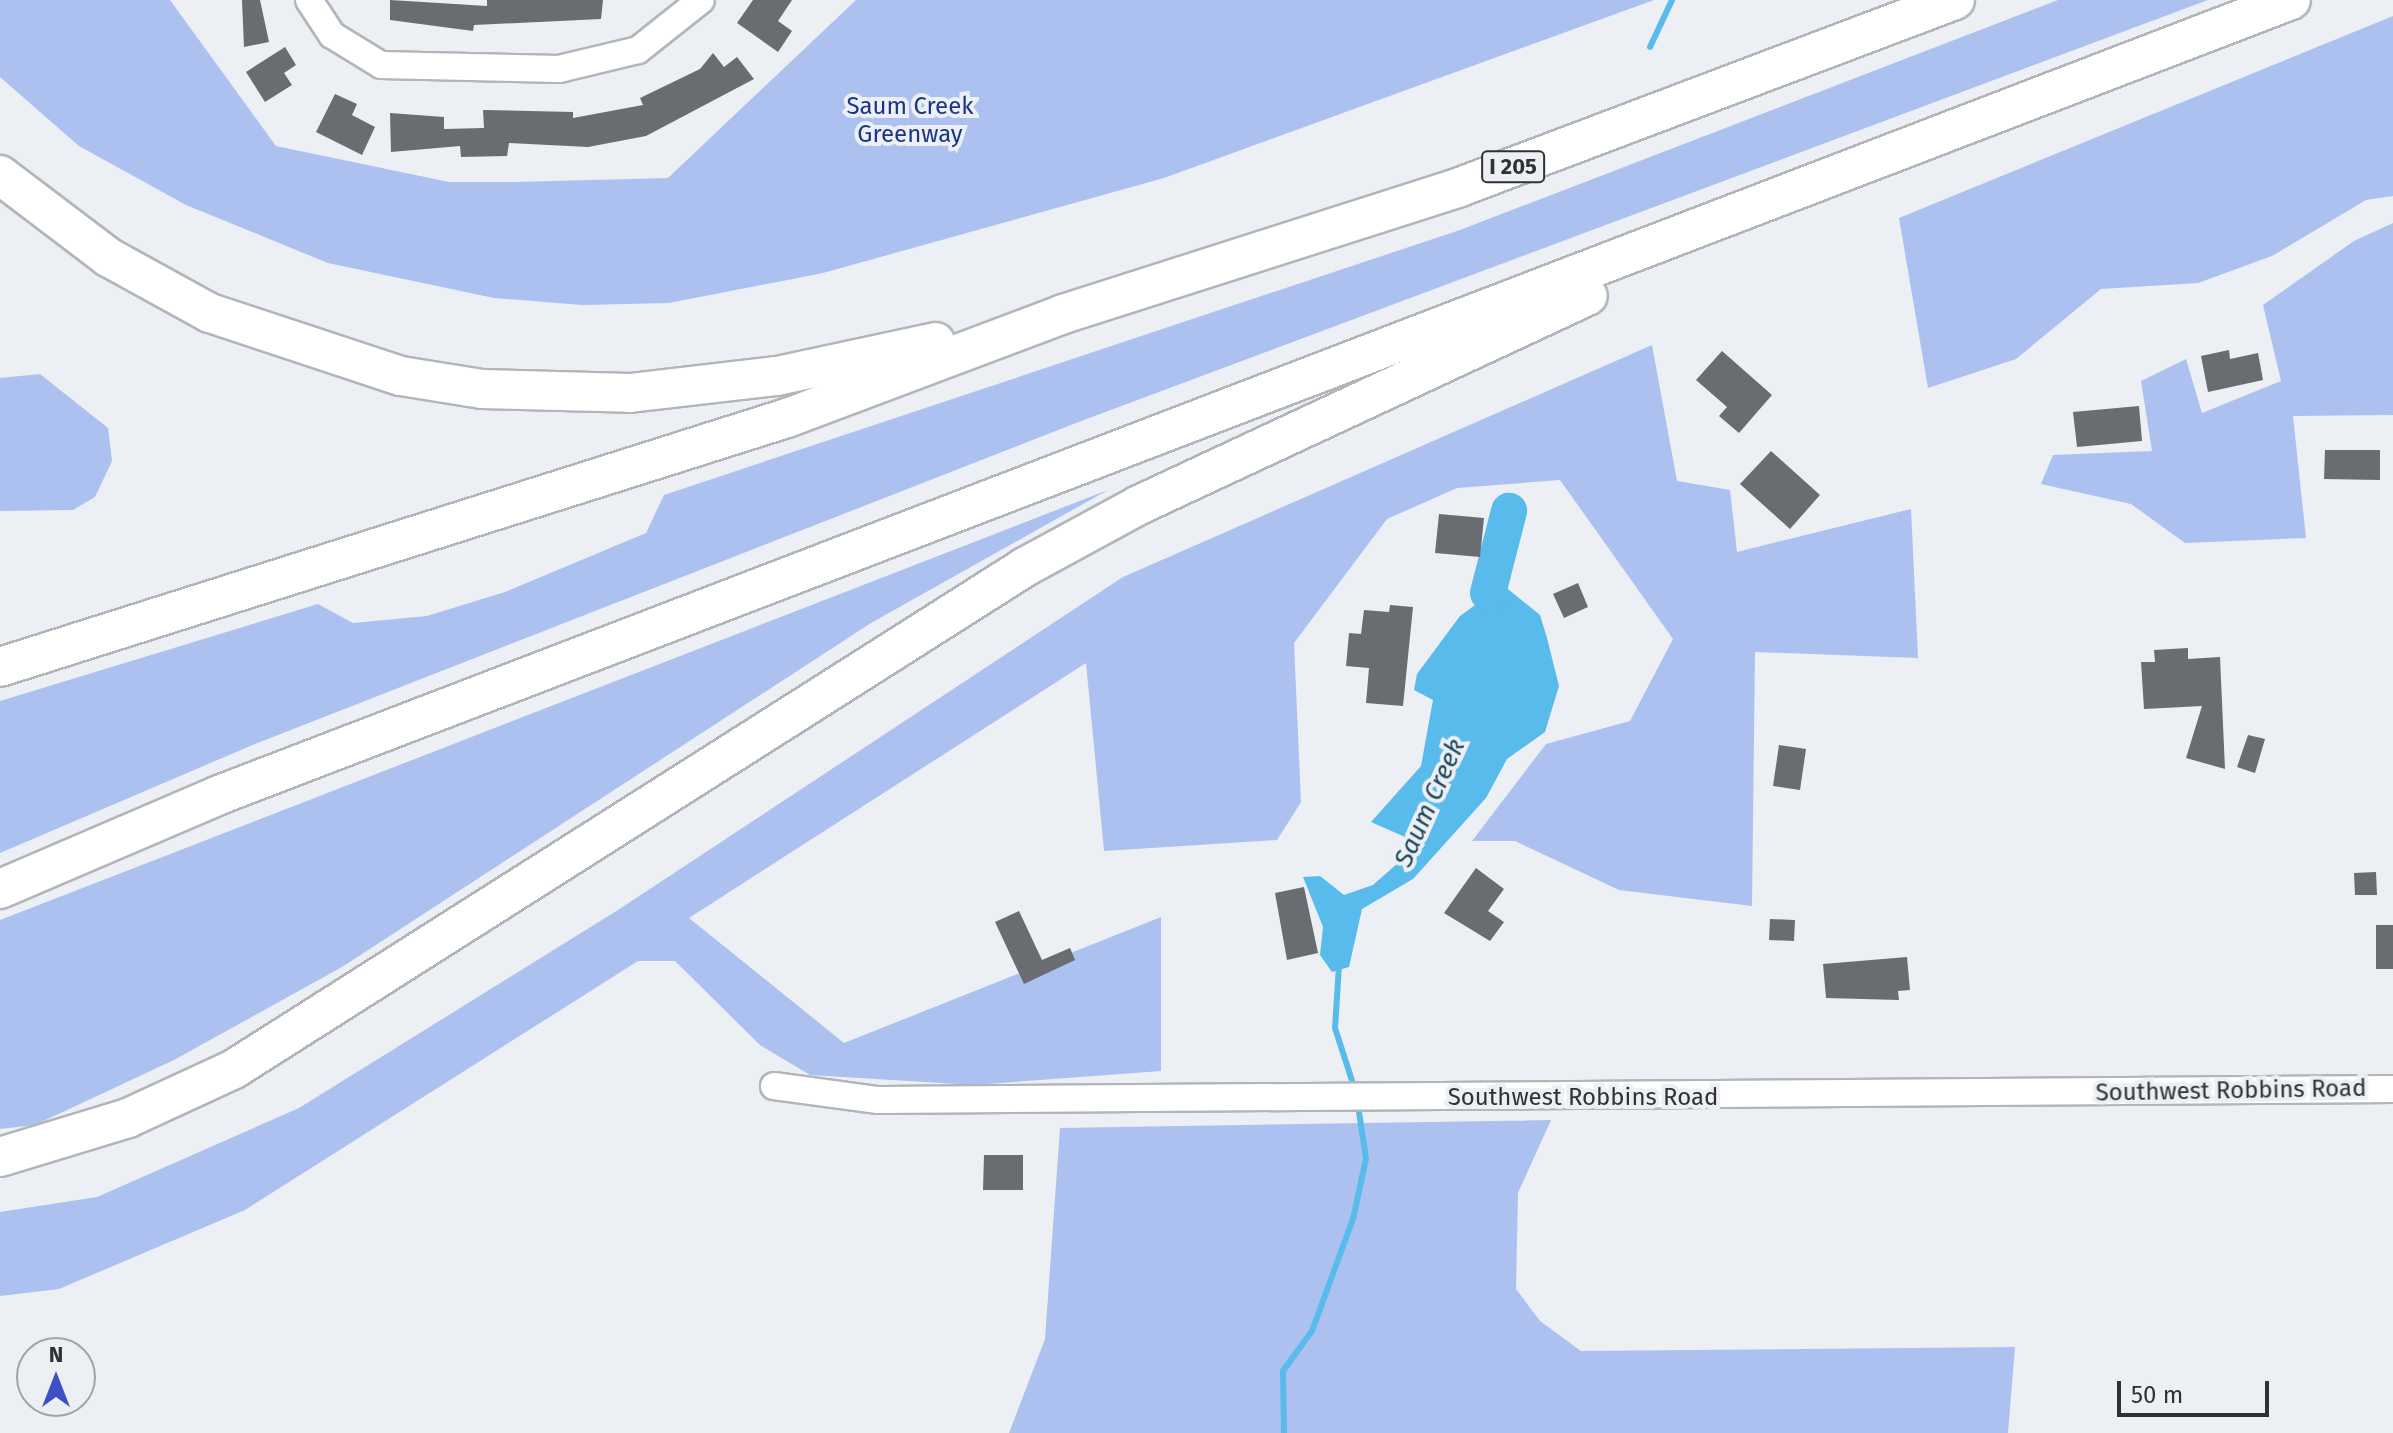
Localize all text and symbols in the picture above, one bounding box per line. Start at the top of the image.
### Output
park label: Saum Creek Greenway [846,93,974,149]
road number: I 205 [1481,149,1545,185]
water label: Saum Creek [1388,734,1472,872]
street label: Southwest Robbins Road [2095,1074,2367,1108]
street label: Southwest Robbins Road [1448,1084,1718,1112]
north arrow [16,1337,96,1417]
text: N [49,1341,63,1368]
scale bar [2121,1365,2273,1415]
text: 50 m [2131,1381,2183,1409]

